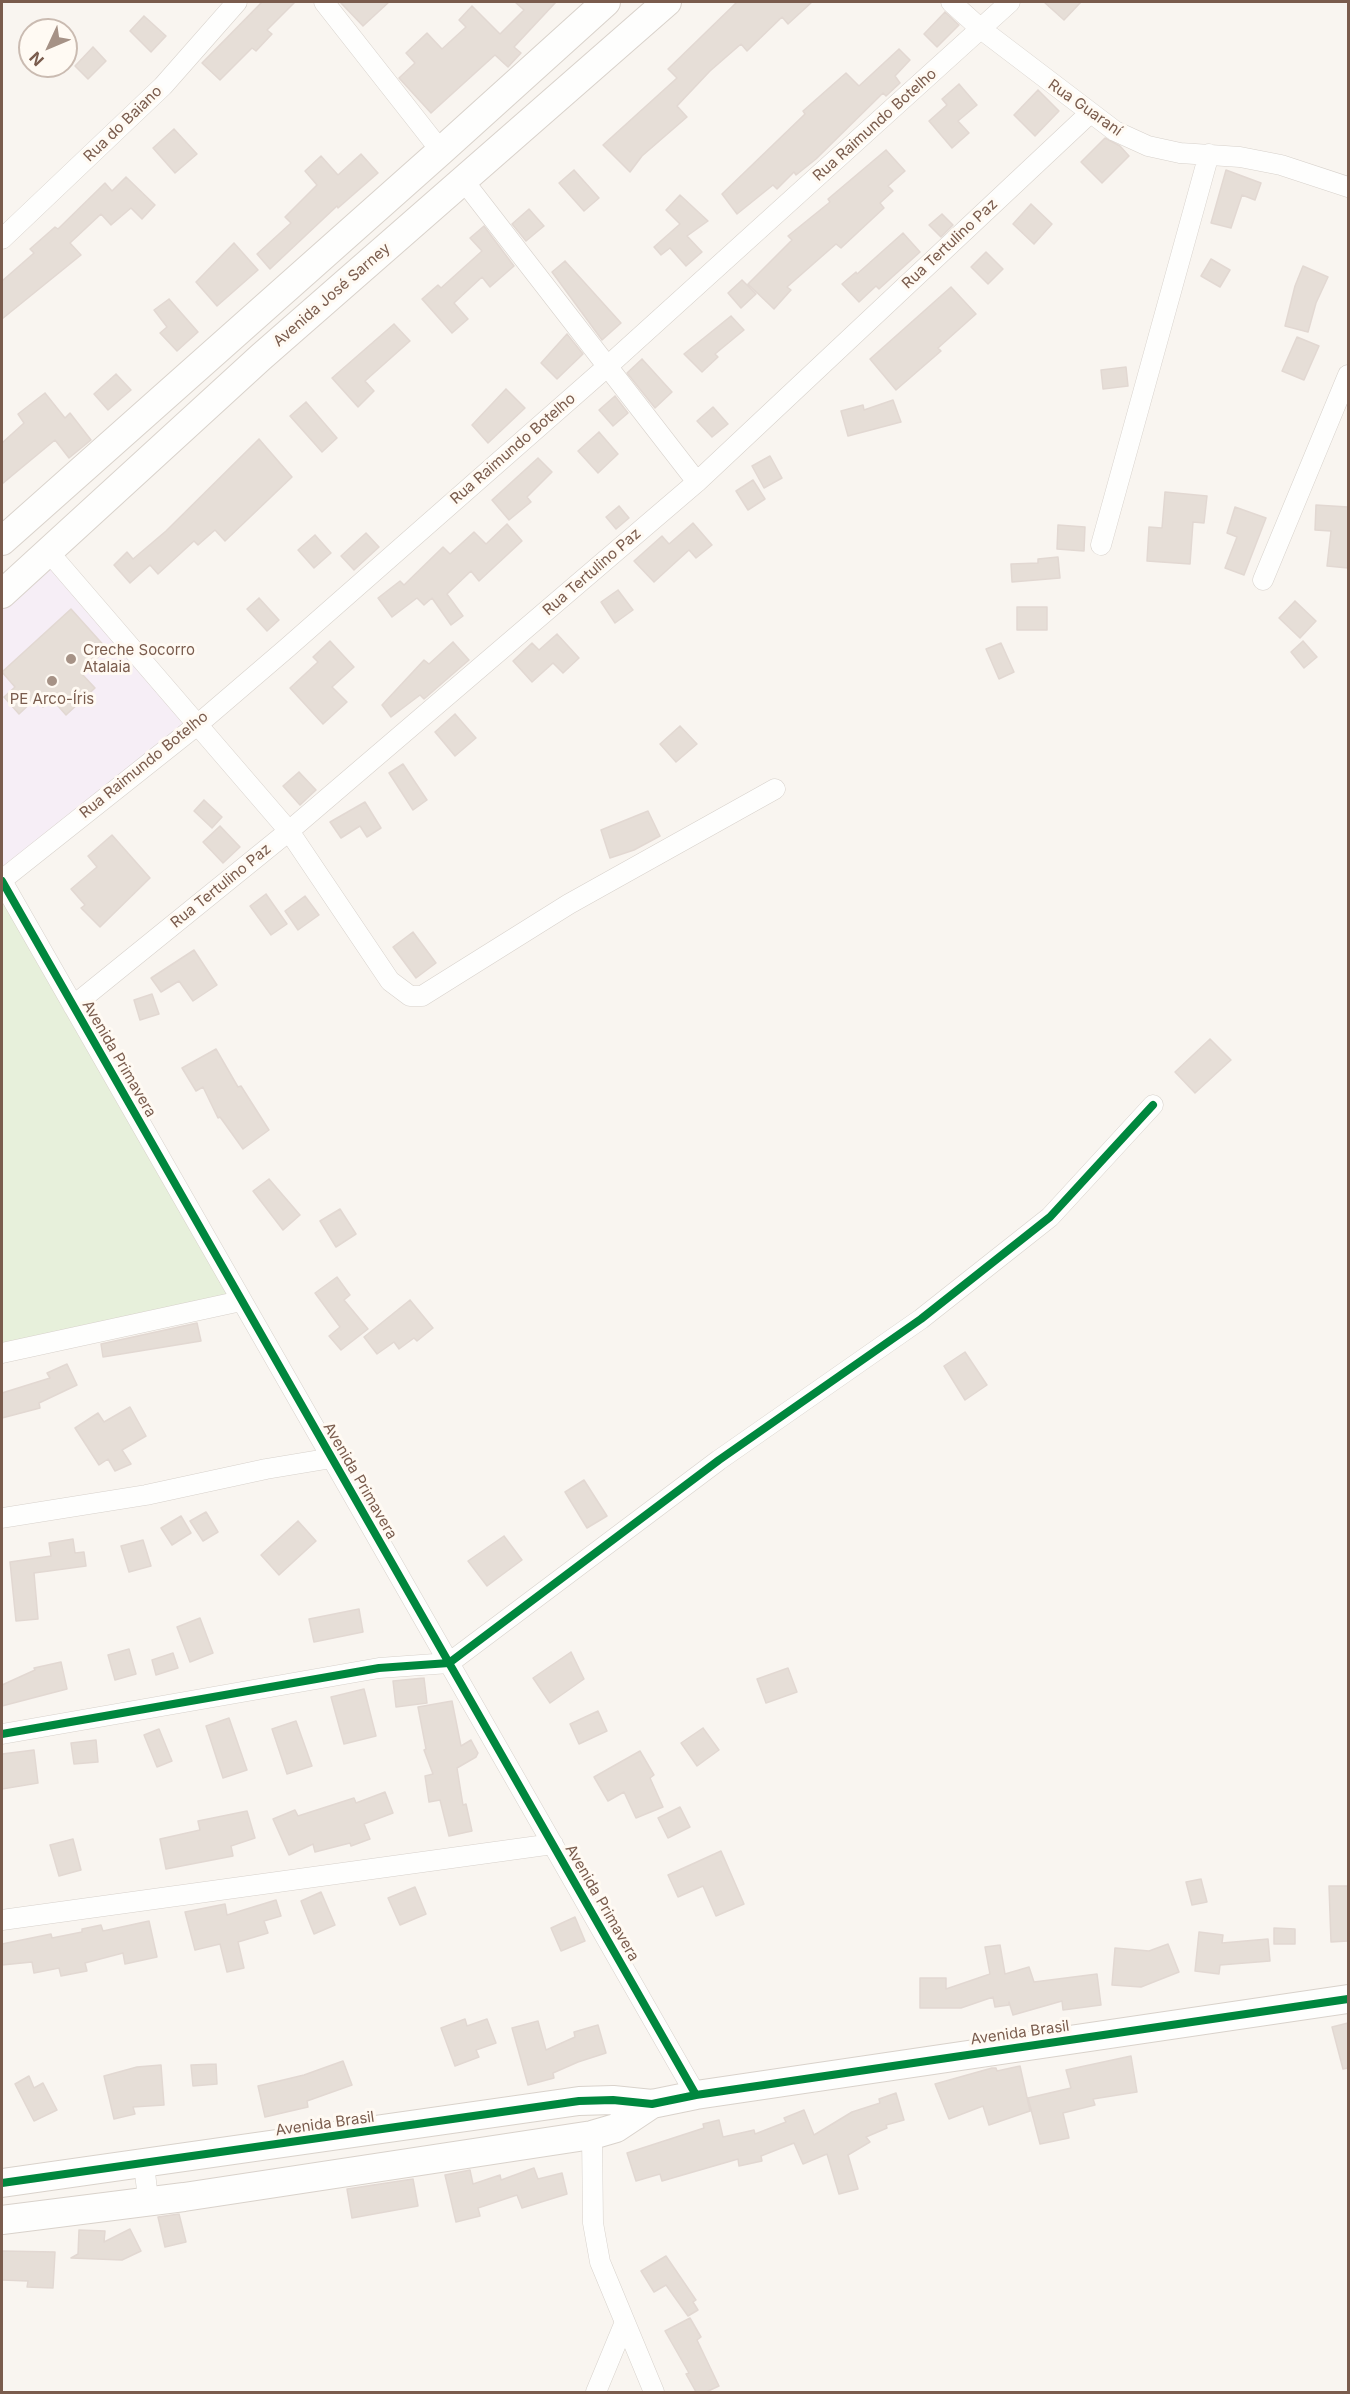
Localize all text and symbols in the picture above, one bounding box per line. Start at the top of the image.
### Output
north arrow [18,18,78,78]
text: N [25,48,48,70]
street label: Rua Raimundo Botelho [810,65,940,185]
street label: Rua Guaraní [1045,76,1125,140]
street label: Rua do Baiano [80,82,166,166]
street label: Rua Tertulino Paz [899,195,1001,293]
street label: Avenida José Sarney [270,239,394,351]
street label: Rua Raimundo Botelho [447,390,579,508]
street label: Rua Tertulino Paz [539,525,645,619]
place label: Creche Socorro Atalaia [83,641,195,676]
marker: Creche Socorro Atalaia [64,652,78,666]
marker: PE Arco-Íris [45,674,59,688]
place label: PE Arco-Íris [10,690,94,708]
street label: Rua Raimundo Botelho [76,708,212,822]
street label: Rua Tertulino Paz [167,840,275,932]
street label: Avenida Primavera [78,997,160,1121]
street label: Avenida Primavera [319,1419,401,1543]
street label: Avenida Primavera [561,1841,643,1965]
street label: Avenida Brasil [969,2017,1071,2049]
street label: Avenida Brasil [274,2108,376,2140]

